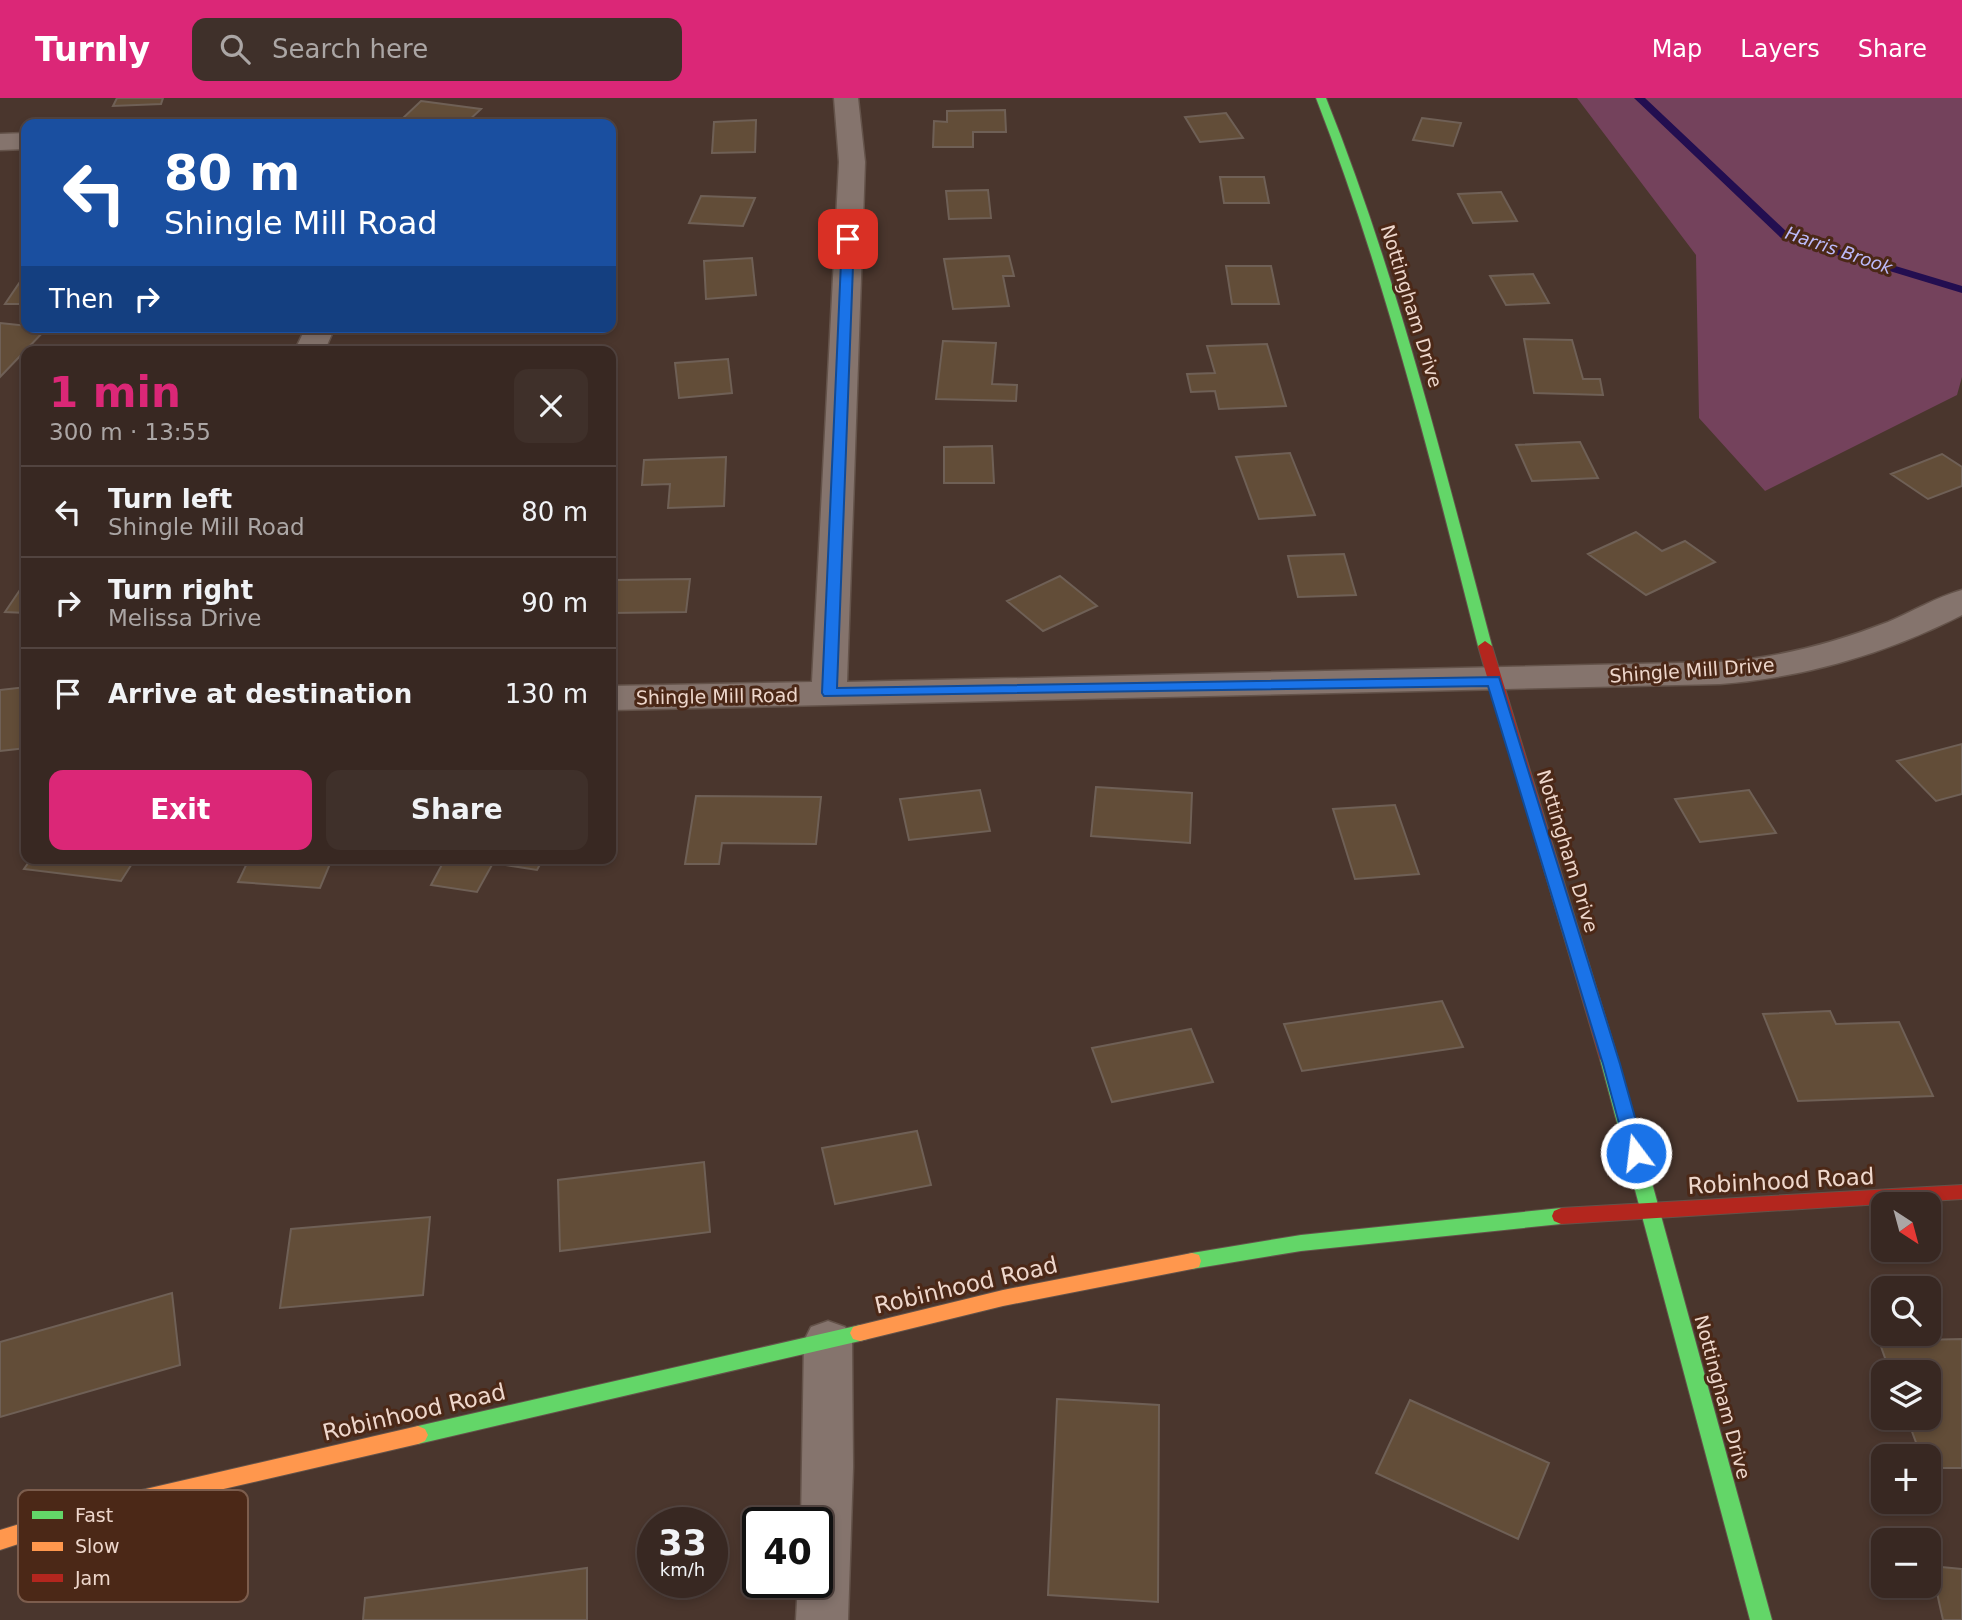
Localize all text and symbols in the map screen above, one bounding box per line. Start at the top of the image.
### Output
search box [192,18,682,81]
text: Turnly [35,30,150,69]
icon: search [216,30,254,68]
text: Search here [272,34,428,64]
text: Map [1652,35,1702,63]
text: Layers [1740,35,1820,63]
text: Share [1858,35,1927,63]
text: 80 m [164,145,300,202]
icon: left [49,147,140,238]
text: Shingle Mill Road [164,204,438,242]
pin [818,209,878,269]
icon: arrive [829,220,867,258]
street label: Nottingham Drive [1377,222,1447,390]
water label: Harris Brook [1783,222,1897,279]
icon: right [128,280,166,318]
text: Then [49,284,114,314]
text: 1 min [49,368,181,417]
button: close [514,369,588,443]
text: 300 m · 13:55 [49,419,211,445]
text: Turn left [108,484,232,514]
icon: left [49,493,87,531]
text: 80 m [521,497,588,527]
text: Shingle Mill Road [108,514,305,540]
text: Turn right [108,575,253,605]
icon: right [49,584,87,622]
text: 90 m [521,588,588,618]
text: Melissa Drive [108,605,261,631]
street label: Shingle Mill Drive [1609,653,1775,687]
icon: arrive [49,675,87,713]
text: Arrive at destination [108,679,412,709]
text: 130 m [505,679,588,709]
street label: Shingle Mill Road [636,684,798,708]
street label: Nottingham Drive [1533,767,1603,935]
button: Exit [49,770,312,850]
button: Share [326,770,588,850]
position arrow [1599,1116,1673,1190]
street label: Robinhood Road [1687,1163,1875,1199]
north arrow [1871,1192,1941,1262]
map controls [1871,1192,1941,1598]
street label: Robinhood Road [872,1251,1060,1319]
button: search [1871,1276,1941,1346]
street label: Nottingham Drive [1691,1313,1755,1481]
button: layers [1871,1360,1941,1430]
street label: Robinhood Road [320,1378,508,1446]
button: + [1871,1444,1941,1514]
legend [18,1490,248,1602]
text: Fast [75,1504,113,1526]
speed limit sign: 40 [742,1507,833,1598]
text: 33 [658,1523,707,1563]
button: − [1871,1528,1941,1598]
text: Slow [75,1535,120,1557]
text: km/h [660,1559,705,1580]
text: Jam [74,1567,111,1589]

